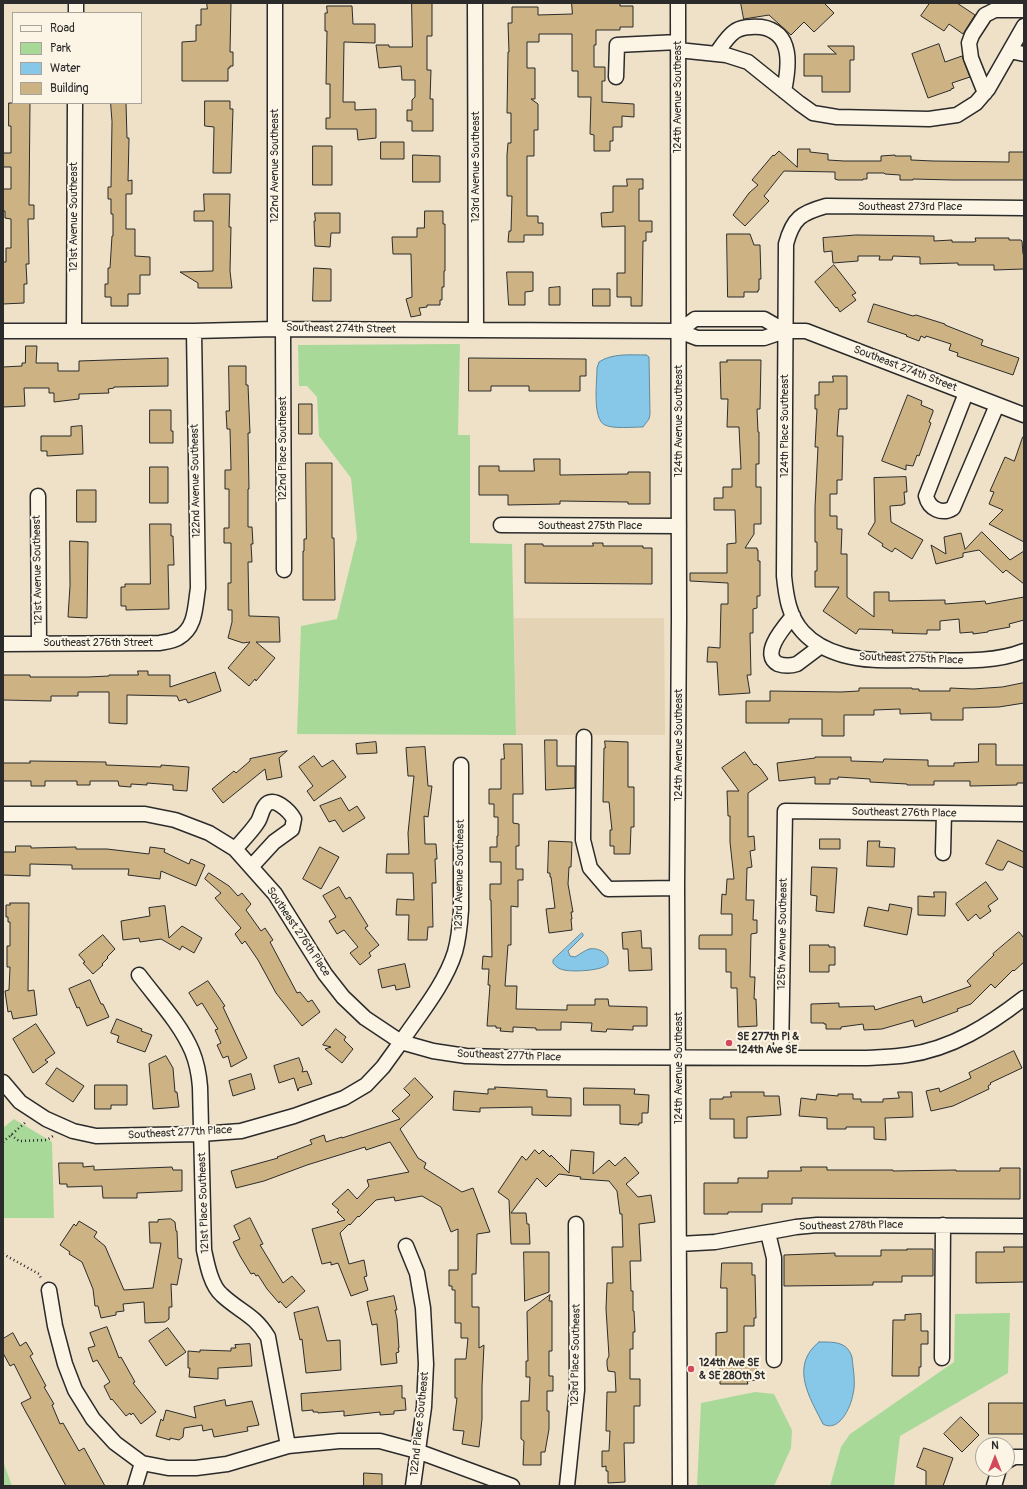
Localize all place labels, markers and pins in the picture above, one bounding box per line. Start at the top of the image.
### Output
place label: SE 277th Pl & 124th Ave SE [737,1030,799,1056]
marker: SE 277th Pl & 124th Ave SE [724,1038,734,1048]
place label: 124th Ave SE & SE 280th St [699,1356,765,1382]
marker: 124th Ave SE & SE 280th St [686,1364,696,1374]

